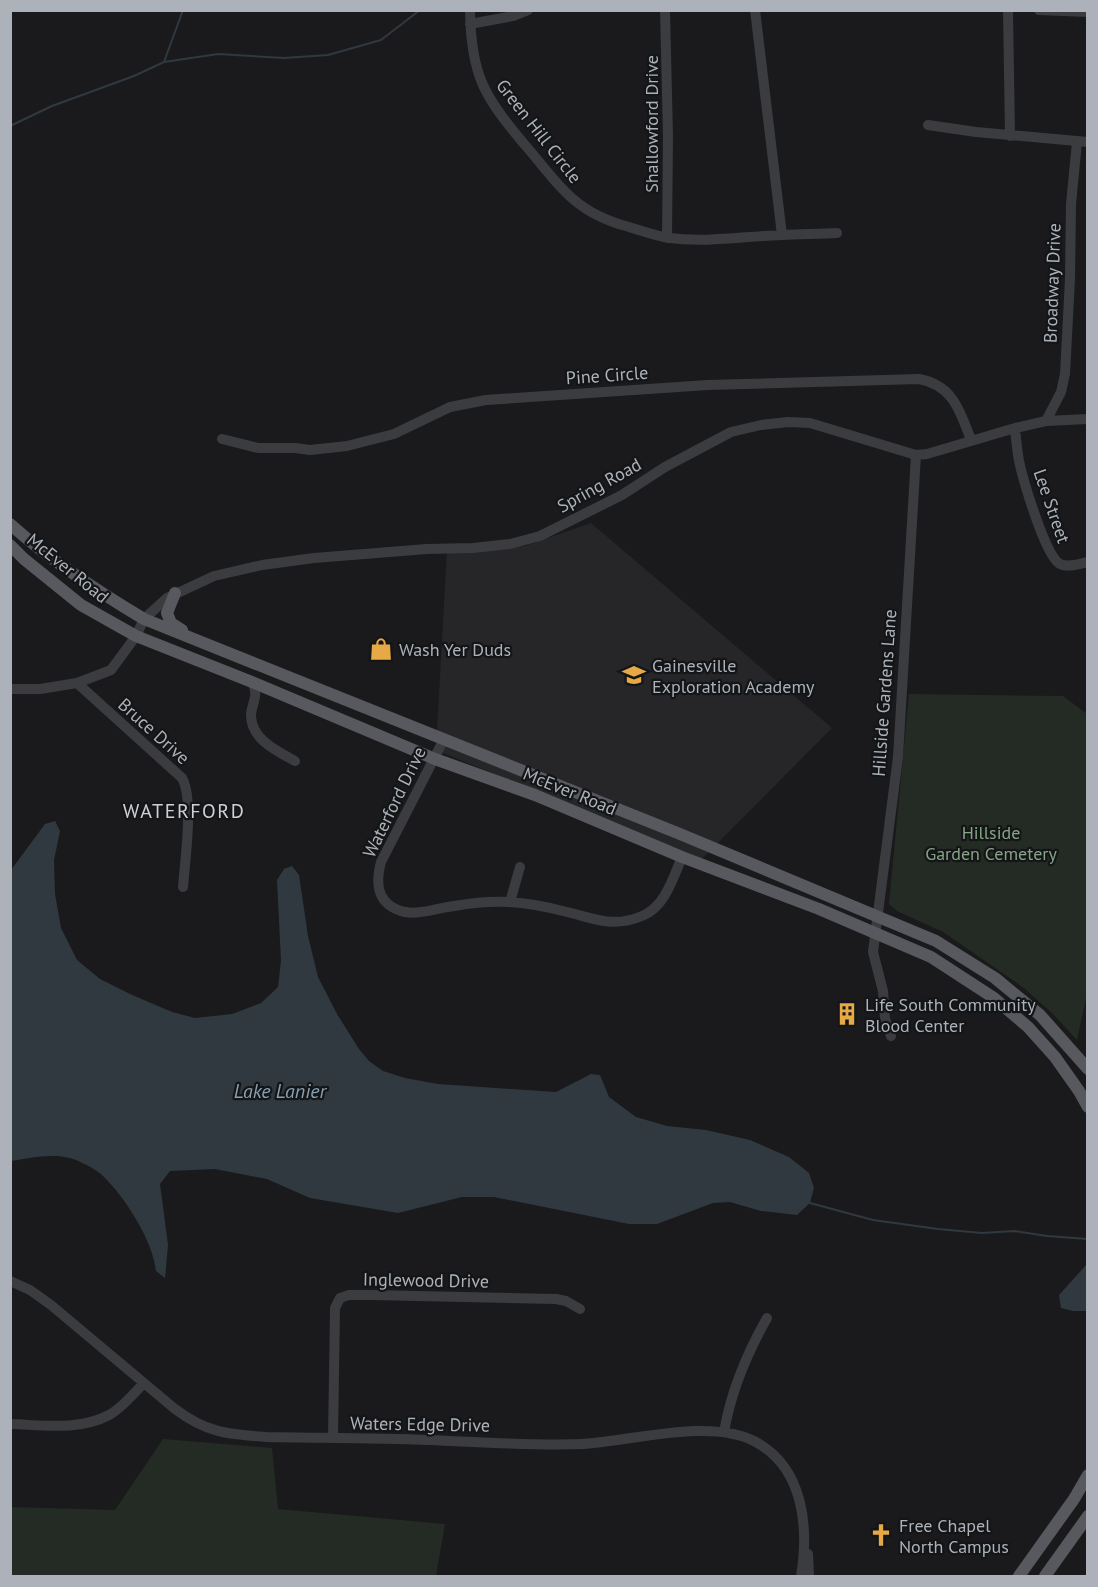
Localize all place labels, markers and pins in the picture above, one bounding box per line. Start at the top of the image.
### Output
shop icon: Wash Yer Duds [368,636,394,662]
place label: Wash Yer Duds [399,638,511,661]
place label: Gainesville Exploration Academy [652,654,815,698]
school or university icon: Gainesville Exploration Academy [621,662,647,688]
place label: Life South Community Blood Center [865,993,1036,1037]
building icon: Life South Community Blood Center [834,1001,860,1027]
place label: Free Chapel North Campus [899,1514,1009,1558]
church icon: Free Chapel North Campus [868,1522,894,1548]

